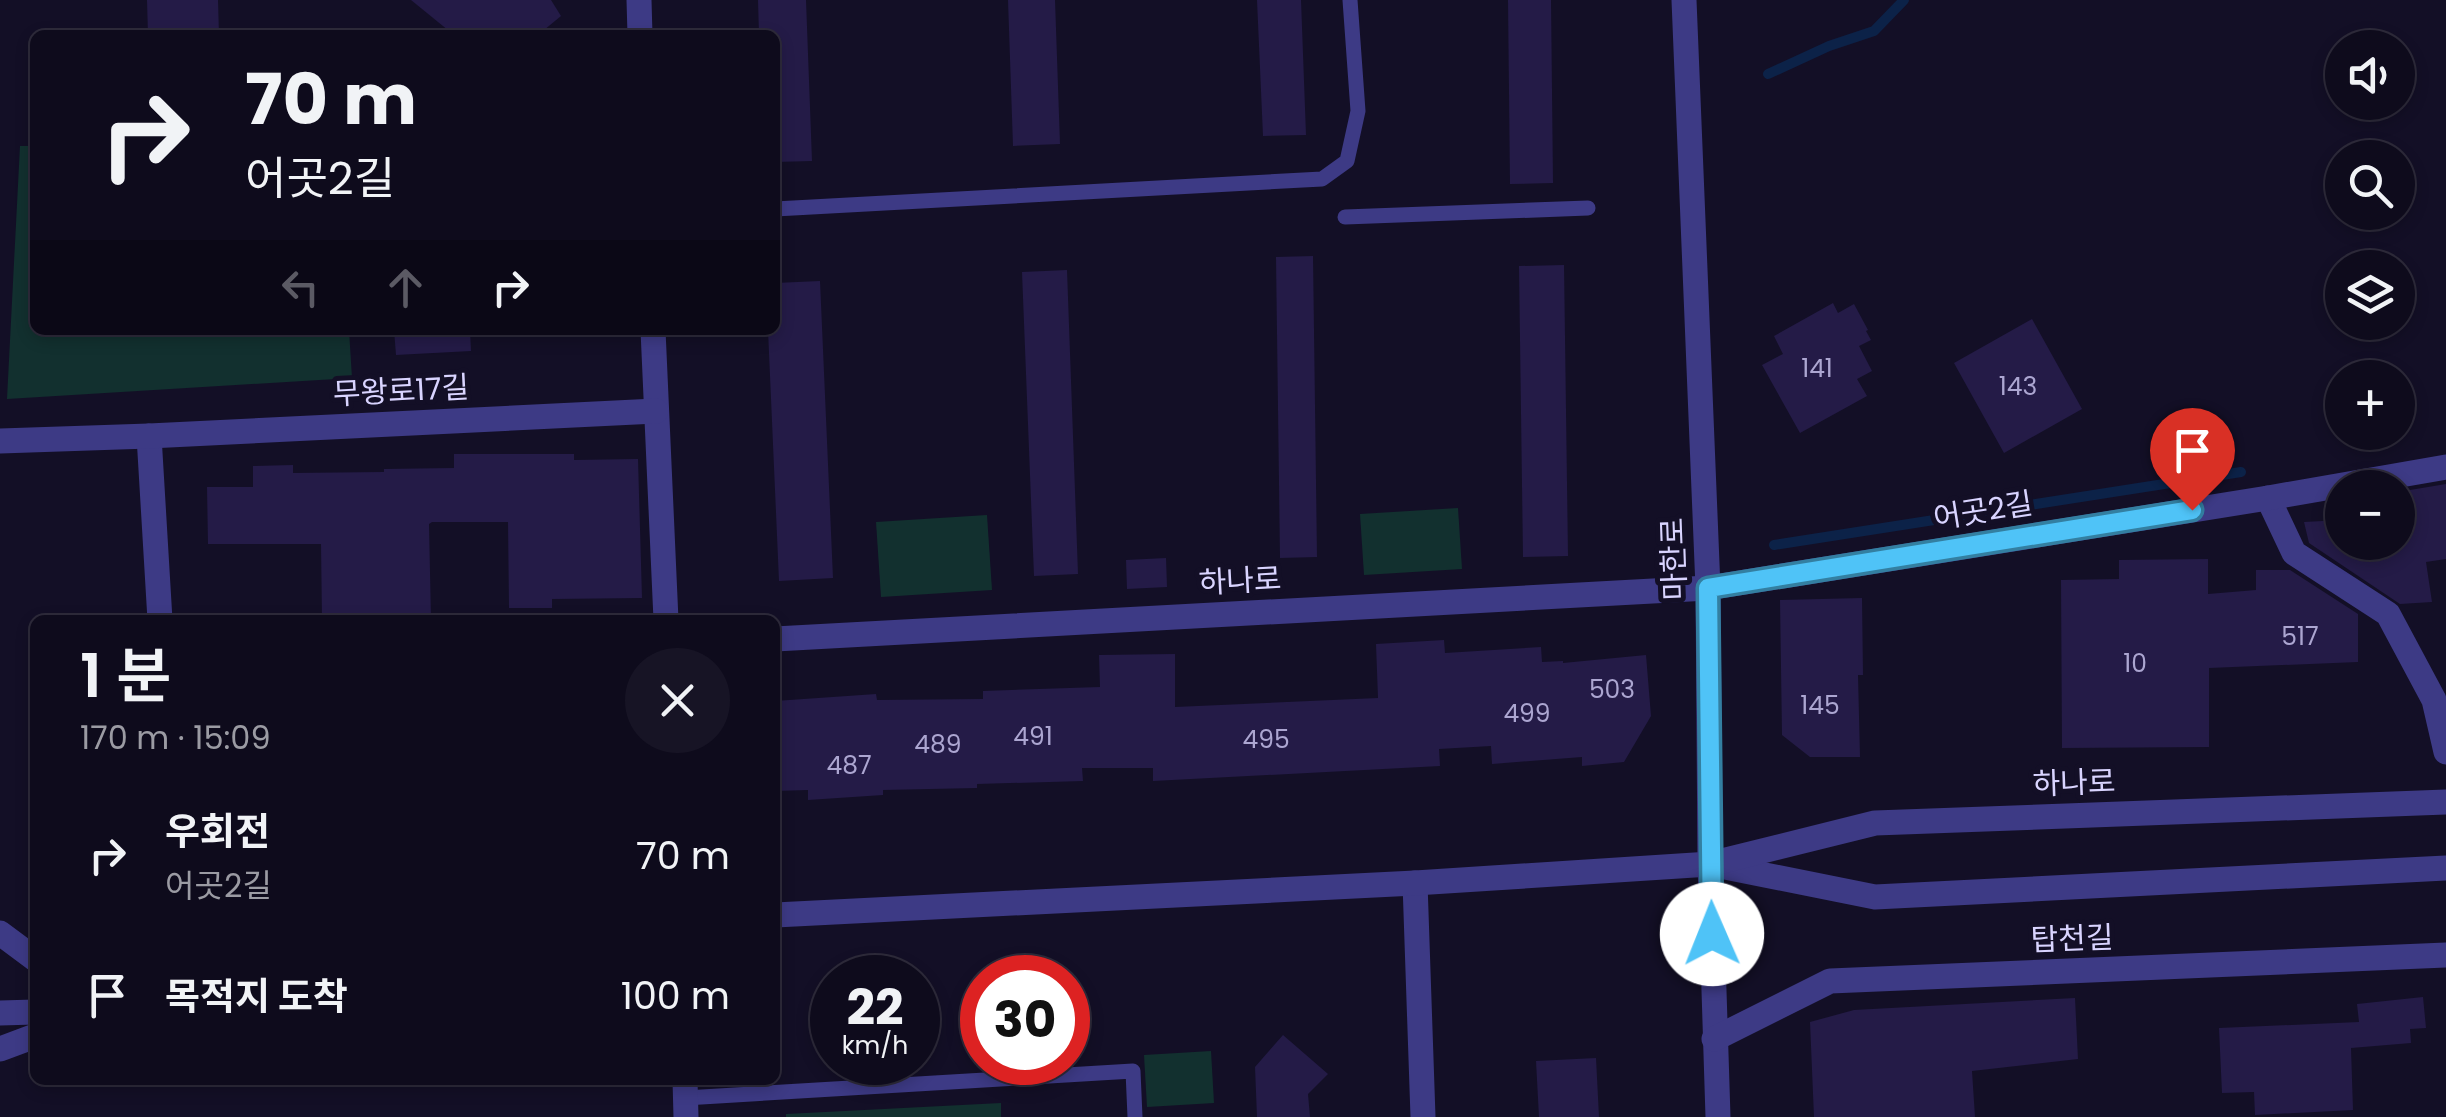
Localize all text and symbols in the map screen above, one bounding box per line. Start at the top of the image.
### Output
map controls [2325,30,2415,560]
button: sound [2325,30,2415,120]
text: 70 m [245,50,417,149]
icon: right [80,70,210,200]
button: search [2325,140,2415,230]
text: 어곳2길 [245,147,395,210]
button: layers [2325,250,2415,340]
icon: left [273,260,328,315]
icon: ahead [378,260,433,315]
icon: right [483,260,538,315]
house number: 141 [1801,351,1833,386]
button: + [2325,360,2415,450]
street label: 무왕로17길 [332,365,470,416]
house number: 143 [1999,369,2037,404]
pin [2150,408,2235,511]
icon: arrive [2165,423,2220,478]
button: − [2325,470,2415,560]
street label: 어곳2길 [1930,481,2036,540]
street label: 마한로 [1651,517,1696,601]
street label: 하나로 [1197,557,1282,604]
house number: 517 [2281,619,2319,654]
text: 1 분 [80,634,171,718]
house number: 10 [2123,646,2147,681]
button: close [625,648,730,753]
house number: 503 [1589,672,1635,707]
house number: 145 [1800,688,1840,723]
house number: 499 [1503,696,1551,731]
text: 170 m · 15:09 [80,715,271,760]
house number: 491 [1013,719,1053,754]
house number: 495 [1242,722,1290,757]
house number: 489 [914,727,962,762]
house number: 487 [826,748,872,783]
street label: 하나로 [2032,760,2116,805]
text: 우회전 [165,805,270,858]
icon: right [80,828,135,883]
text: 70 m [636,829,730,882]
text: 어곳2길 [165,863,272,908]
position arrow [1660,882,1764,986]
street label: 탑천길 [2030,916,2114,961]
speed limit sign: 30 [960,955,1090,1085]
icon: arrive [80,968,135,1023]
text: 100 m [621,969,730,1022]
text: 목적지 도착 [165,970,348,1023]
text: 22 [846,972,904,1043]
text: km/h [842,1028,908,1063]

